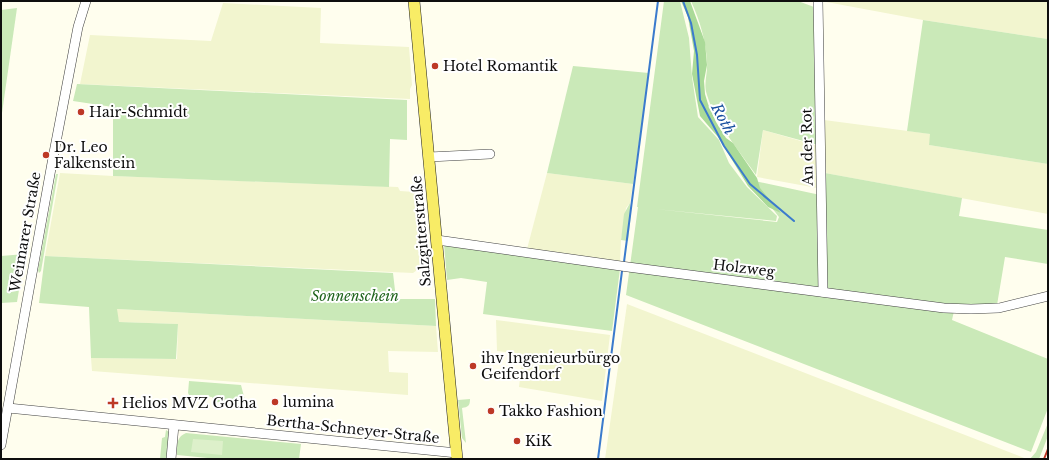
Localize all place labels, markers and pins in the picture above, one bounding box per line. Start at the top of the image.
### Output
place label: Hotel Romantik [443,57,558,75]
marker: Hotel Romantik [430,61,440,71]
place label: Hair-Schmidt [89,103,189,121]
marker: Hair-Schmidt [76,107,86,117]
place label: Dr. Leo Falkenstein [54,138,135,172]
marker: Dr. Leo Falkenstein [41,150,51,160]
place label: ihv Ingenieurbürgo Geifendorf [481,349,620,383]
marker: ihv Ingenieurbürgo Geifendorf [468,361,478,371]
place label: lumina [283,393,334,411]
place label: Helios MVZ Gotha [122,394,257,412]
marker: Helios MVZ Gotha [107,397,119,409]
marker: lumina [270,397,280,407]
place label: Takko Fashion [499,402,603,420]
marker: Takko Fashion [486,406,496,416]
place label: KiK [525,432,553,450]
marker: KiK [512,436,522,446]

